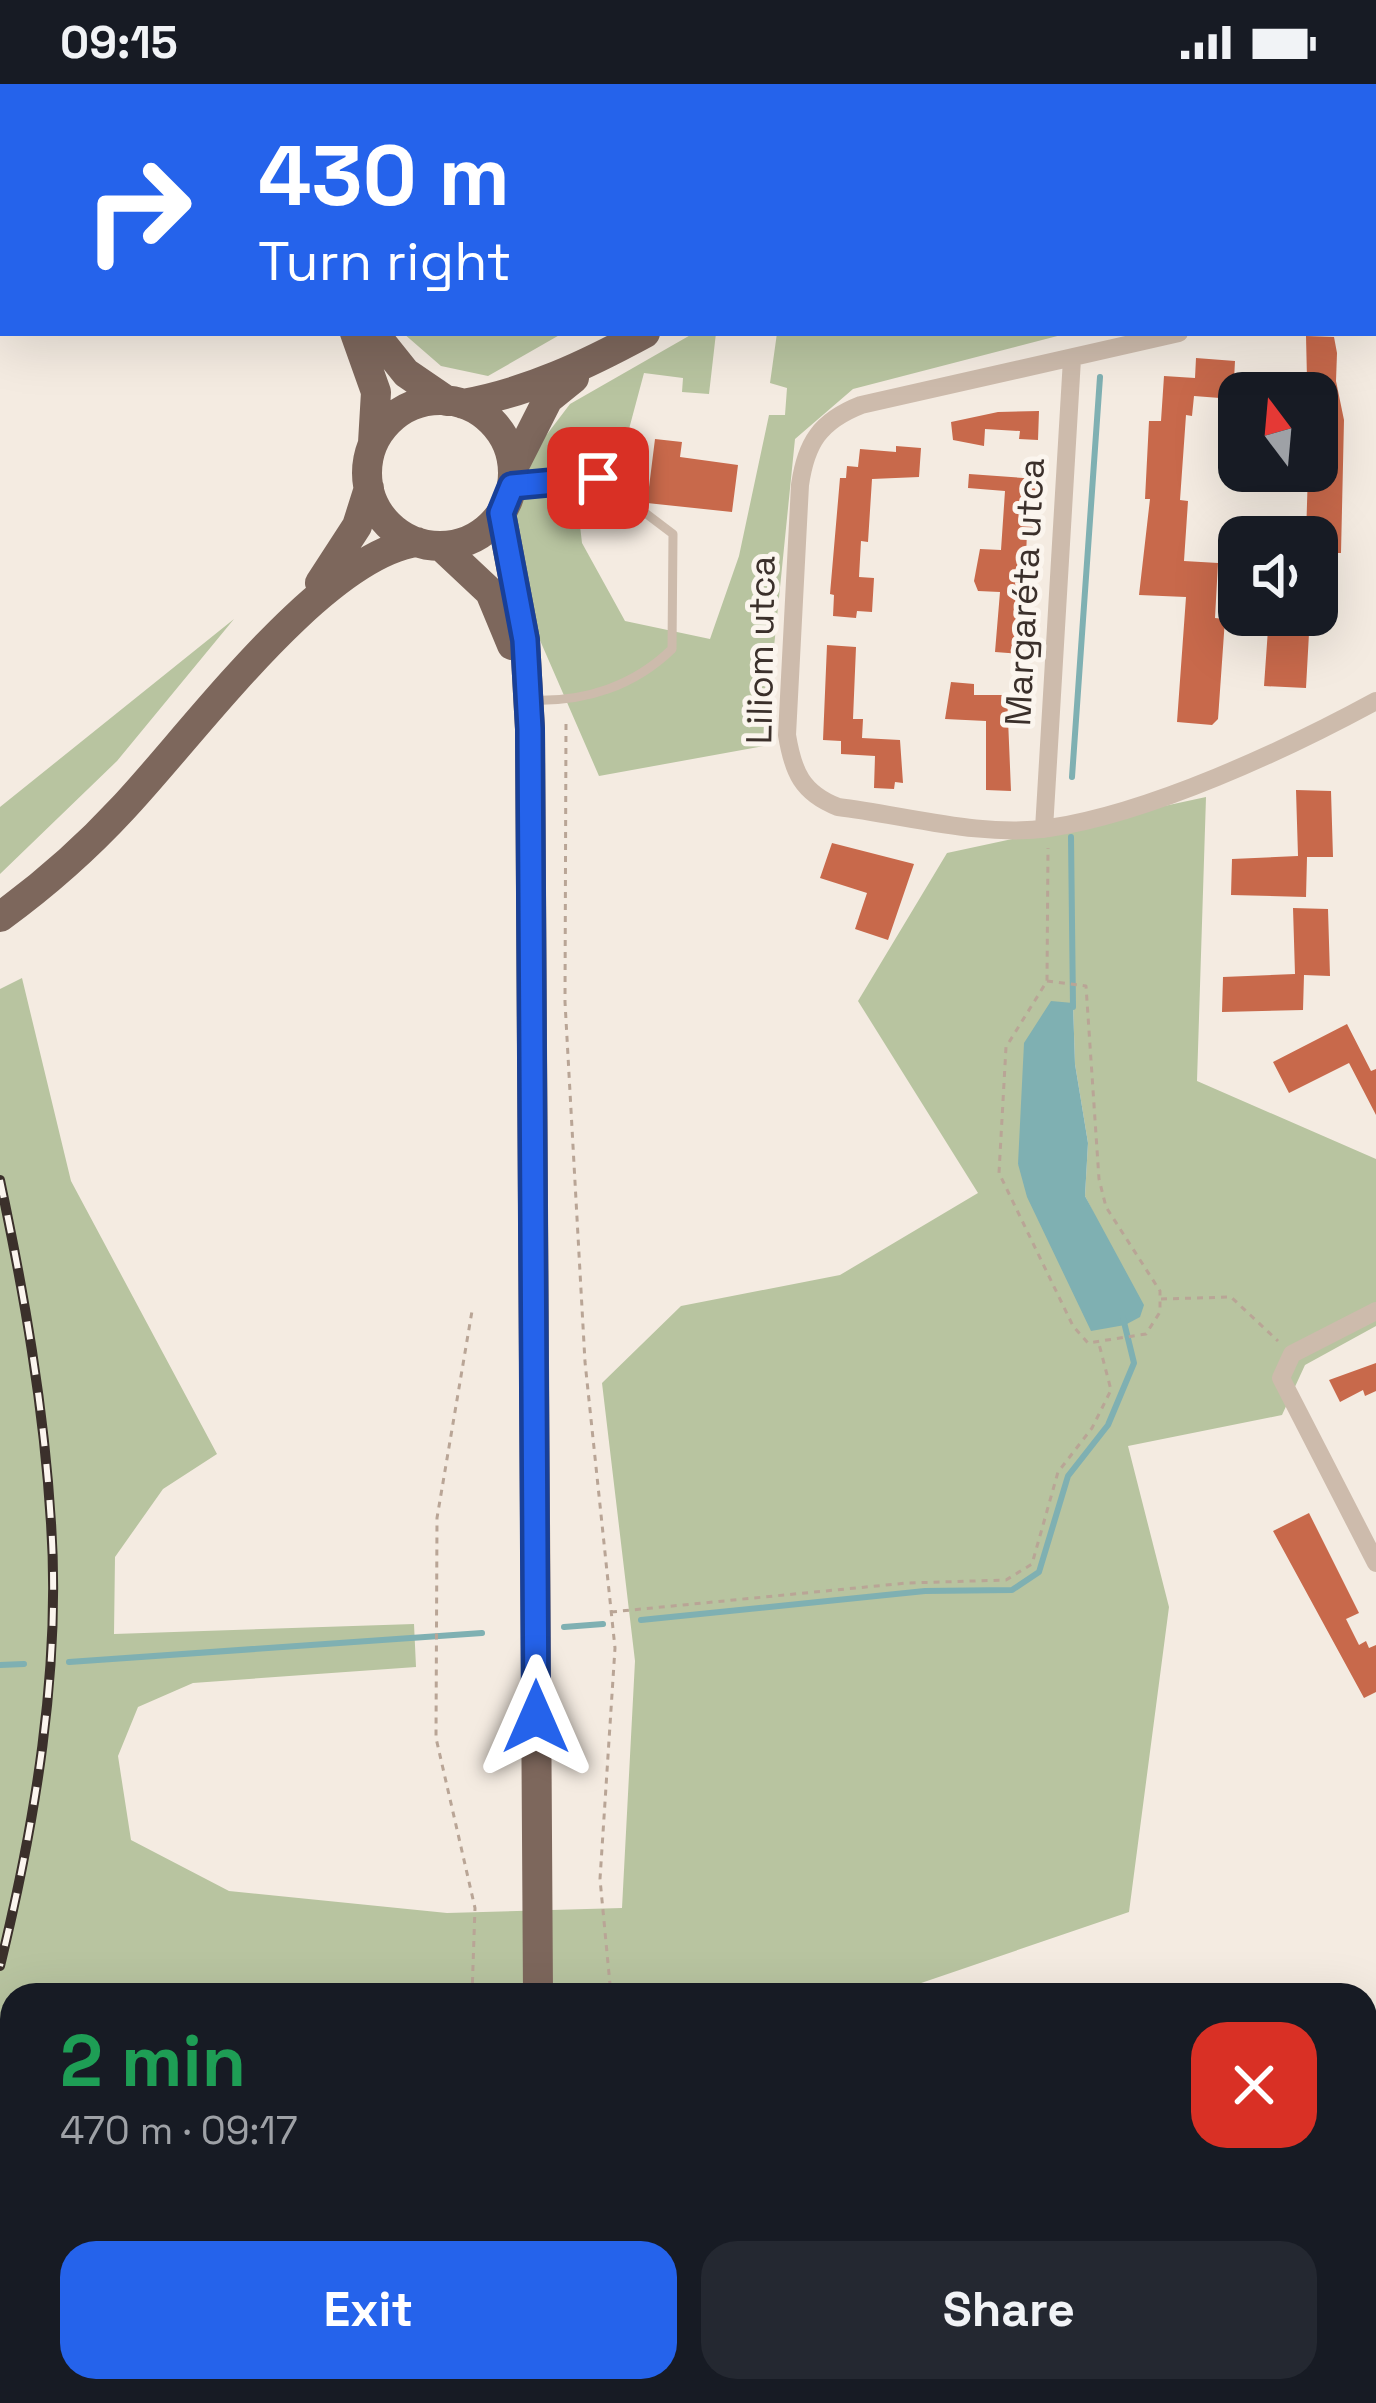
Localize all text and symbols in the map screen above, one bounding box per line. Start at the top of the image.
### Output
text: 09:15 [60,14,178,71]
text: 430 m [258,122,510,230]
icon: right [60,132,216,288]
text: Turn right [258,227,511,296]
north arrow [1218,372,1338,492]
map controls [1218,372,1338,636]
pin [547,427,649,529]
icon: arrive [565,445,631,511]
street label: Margaréta utca [995,457,1055,727]
button: sound [1218,516,1338,636]
street label: Liliom utca [736,555,786,745]
position arrow [473,1654,599,1780]
text: 2 min [60,2015,246,2107]
button: close [1191,2022,1317,2148]
text: 470 m · 09:17 [60,2106,298,2155]
button: Exit [60,2241,677,2379]
button: Share [701,2241,1317,2379]

